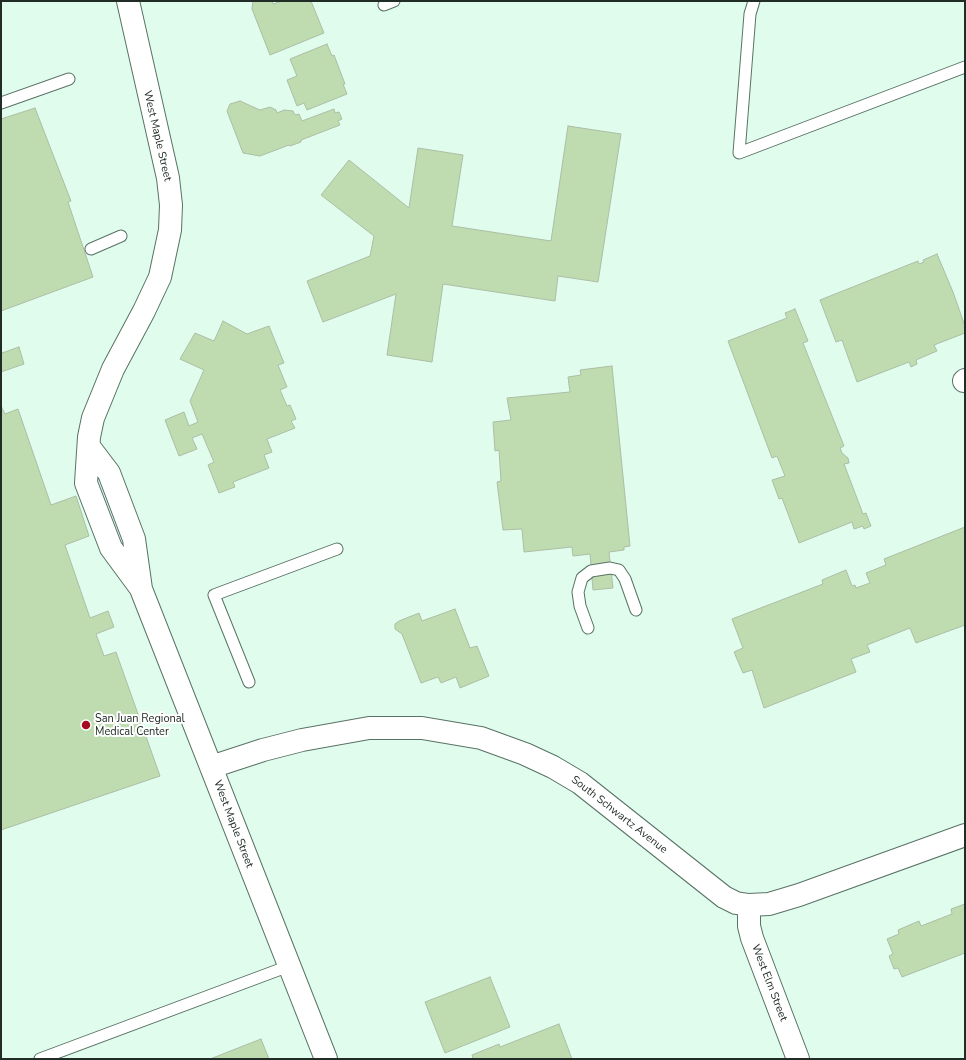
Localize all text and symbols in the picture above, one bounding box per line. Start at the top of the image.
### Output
street label: West Maple Street [140,89,174,183]
place label: San Juan Regional Medical Center [95,712,185,738]
marker: San Juan Regional Medical Center [80,719,92,731]
street label: South Schwartz Avenue [568,773,670,857]
street label: West Maple Street [210,778,256,870]
street label: West Elm Street [748,943,790,1023]

